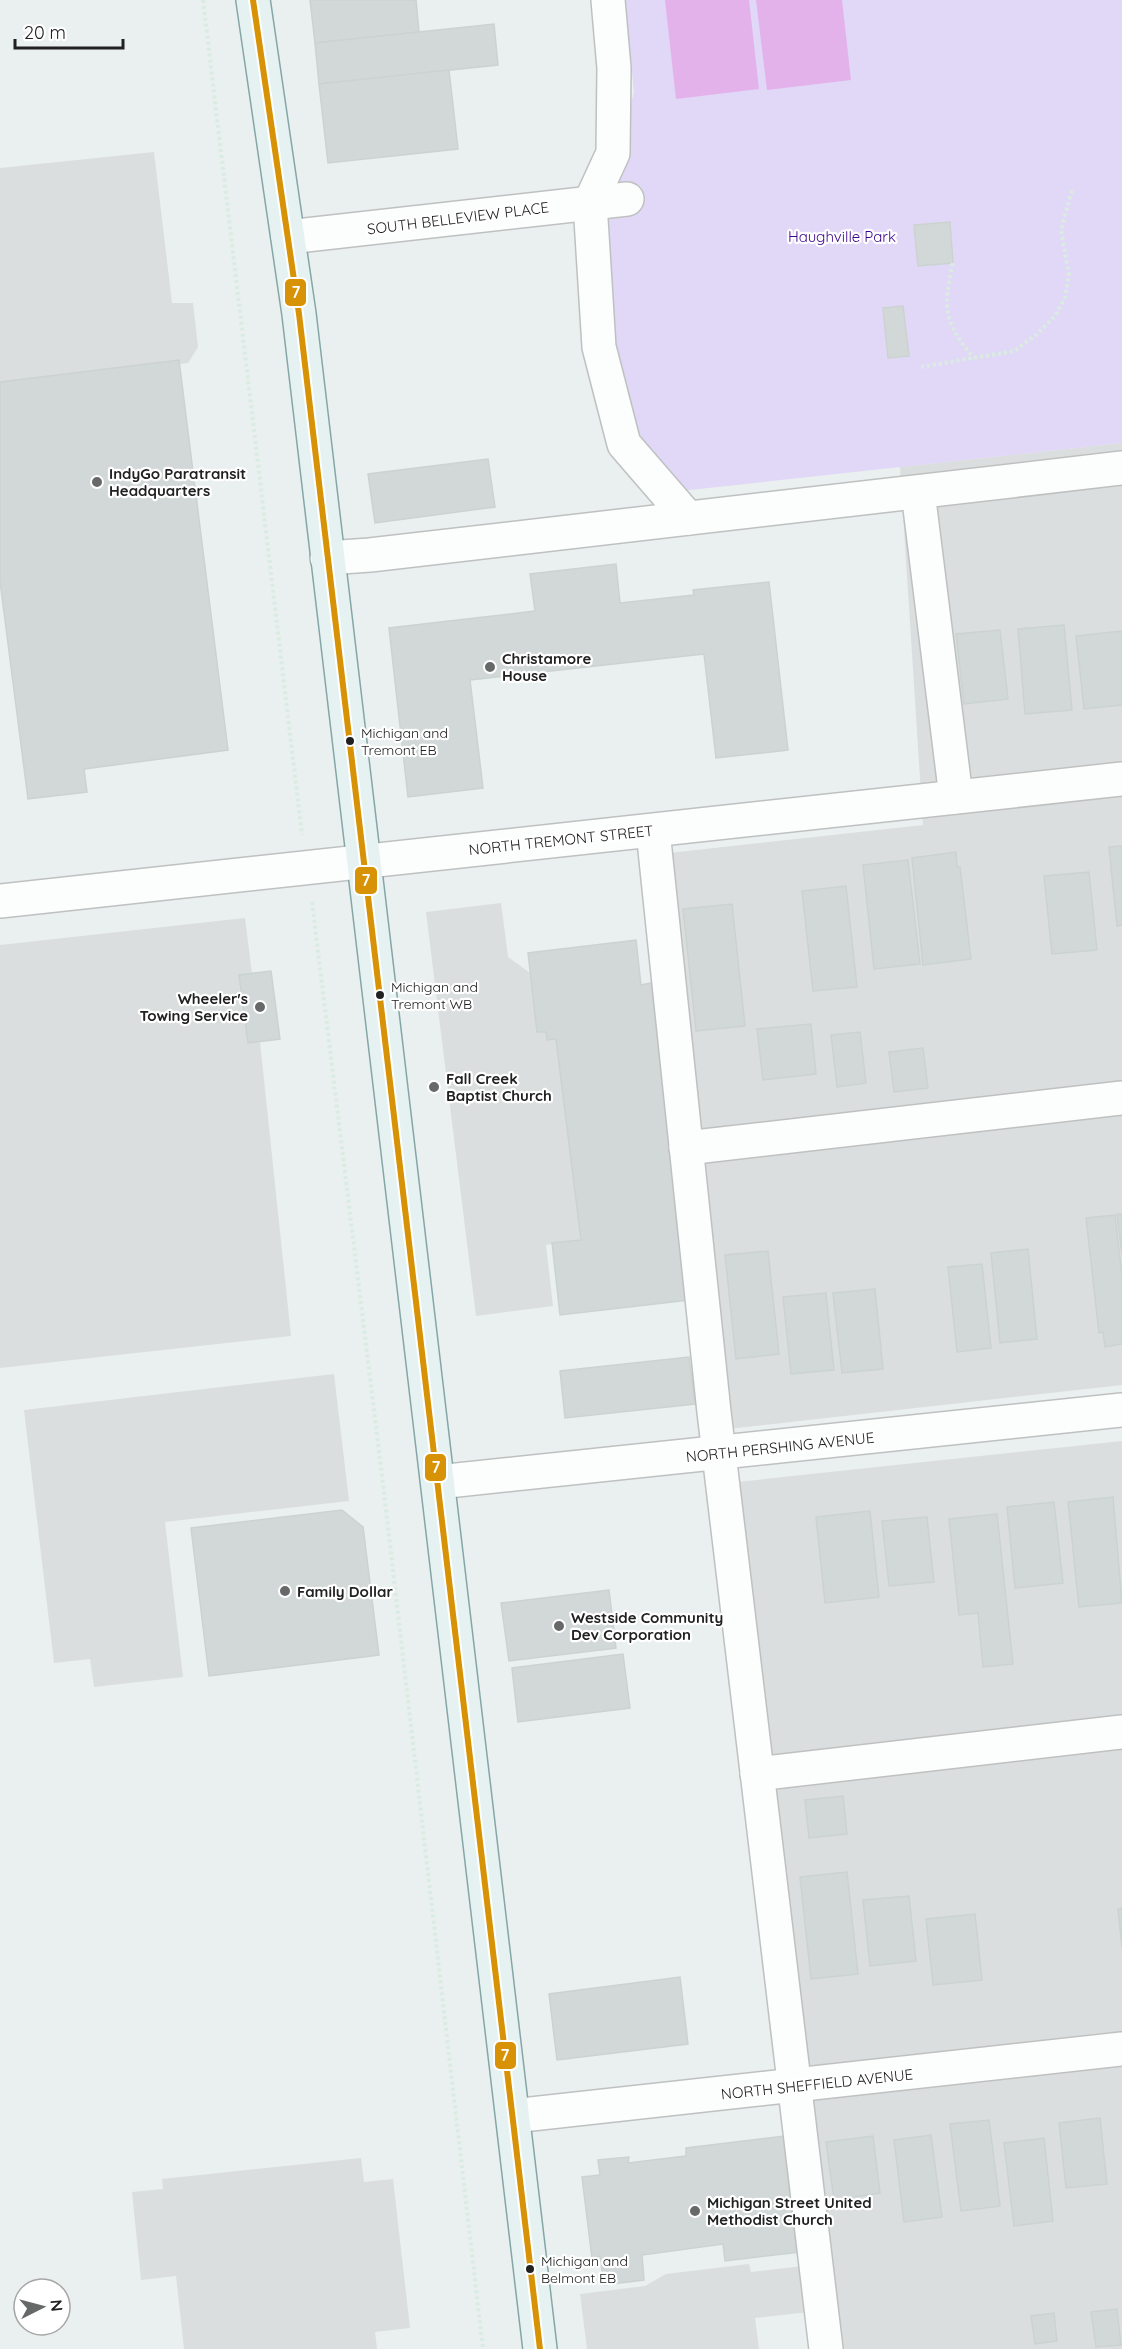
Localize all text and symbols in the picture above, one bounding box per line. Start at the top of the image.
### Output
scale bar [15,12,123,50]
text: 20 m [24,21,66,44]
street label: SOUTH BELLEVIEW PLACE [366,197,550,239]
park label: Haughville Park [788,227,896,246]
line badge: 7 [284,278,307,307]
text: 7 [292,282,301,302]
place label: IndyGo Paratransit Headquarters [109,464,246,500]
marker: IndyGo Paratransit Headquarters [90,475,104,489]
place label: Christamore House [502,649,591,685]
marker: Christamore House [483,660,497,674]
place label: Michigan and Tremont EB [361,724,448,759]
marker: Michigan and Tremont EB [344,735,356,747]
street label: NORTH TREMONT STREET [468,821,654,859]
line badge: 7 [354,866,378,895]
text: 7 [362,870,371,890]
place label: Michigan and Tremont WB [391,978,478,1013]
place label: Wheeler's Towing Service [140,989,248,1025]
marker: Michigan and Tremont WB [374,989,386,1001]
marker: Wheeler's Towing Service [253,1000,267,1014]
place label: Fall Creek Baptist Church [446,1069,552,1105]
marker: Fall Creek Baptist Church [427,1080,441,1094]
street label: NORTH PERSHING AVENUE [685,1428,875,1466]
line badge: 7 [424,1453,447,1482]
text: 7 [432,1457,441,1477]
place label: Family Dollar [297,1582,393,1601]
marker: Family Dollar [278,1584,292,1598]
place label: Westside Community Dev Corporation [571,1608,723,1644]
marker: Westside Community Dev Corporation [552,1619,566,1633]
line badge: 7 [494,2041,517,2070]
text: 7 [501,2045,510,2065]
street label: NORTH SHEFFIELD AVENUE [720,2064,914,2104]
place label: Michigan Street United Methodist Church [707,2193,872,2229]
marker: Michigan Street United Methodist Church [688,2204,702,2218]
place label: Michigan and Belmont EB [541,2252,628,2287]
marker: Michigan and Belmont EB [524,2263,536,2275]
north arrow [12,2277,72,2337]
text: N [46,2299,67,2312]

